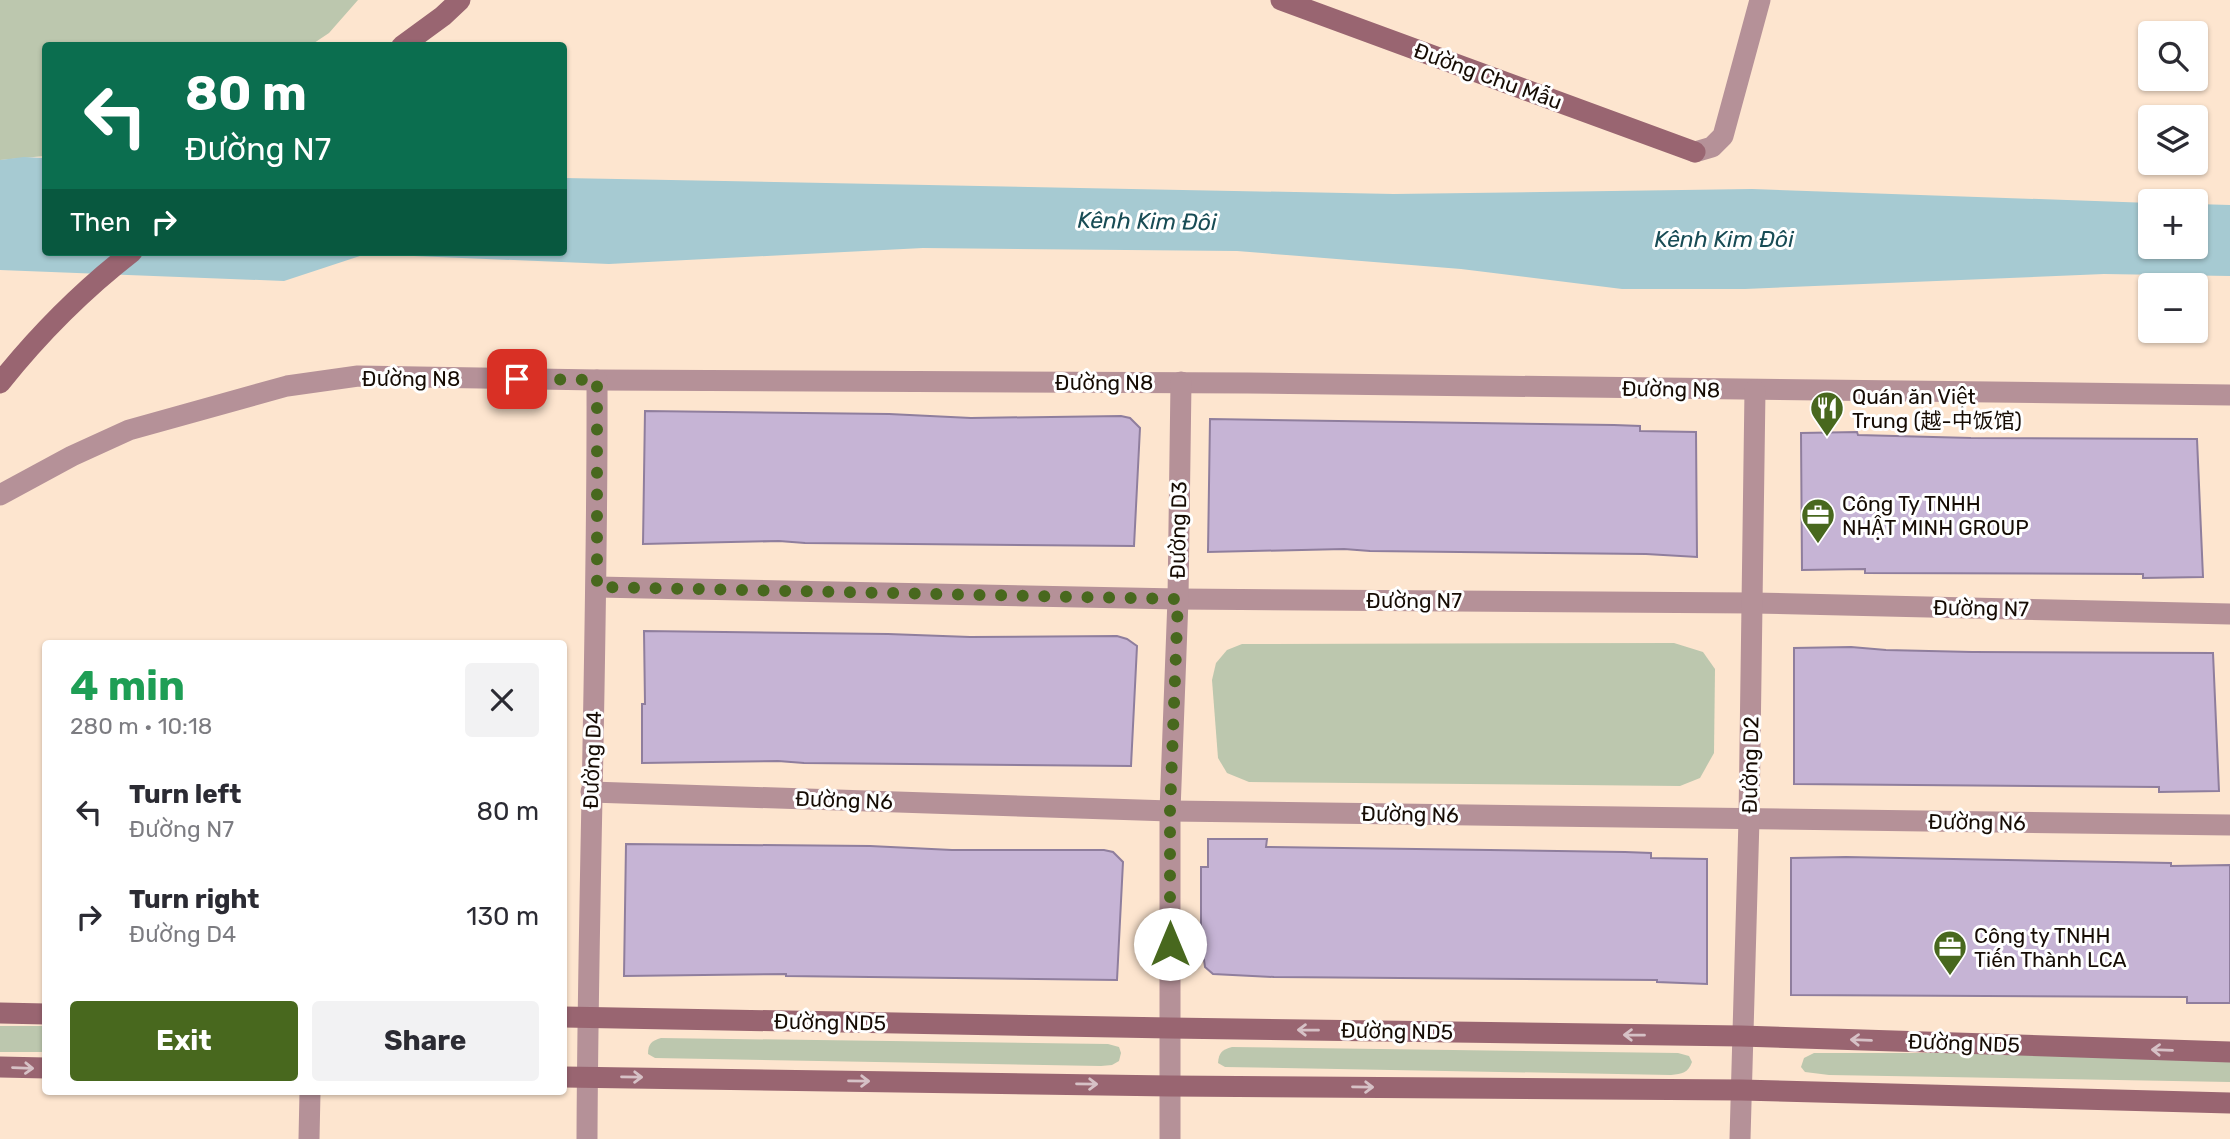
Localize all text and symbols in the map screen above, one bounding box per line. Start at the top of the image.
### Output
map controls [2138,21,2208,343]
button: search [2138,21,2208,91]
street label: Đường Chu Mẫu [1410,38,1566,114]
text: 80 m [185,64,307,122]
icon: left [70,70,161,161]
button: layers [2138,105,2208,175]
text: Đường N7 [185,130,331,168]
button: + [2138,189,2208,259]
icon: right [145,203,183,241]
water label: Kênh Kim Đôi [1077,206,1218,236]
text: Then [70,207,131,238]
water label: Kênh Kim Đôi [1654,225,1795,253]
button: − [2138,273,2208,343]
pin [487,349,547,409]
icon: arrive [498,360,536,398]
street label: Đường N8 [362,366,460,391]
street label: Đường N8 [1055,370,1153,395]
street label: Đường N8 [1622,376,1720,402]
place label: Quán ăn Việt Trung (越-中饭馆) [1852,384,2022,433]
restaurant icon: Quán ăn Việt Trung (越-中饭馆) [1808,389,1846,438]
street label: Đường D3 [1165,481,1191,579]
place label: Công Ty TNHH NHẬT MINH GROUP [1842,491,2029,540]
office icon: Công Ty TNHH NHẬT MINH GROUP [1799,496,1837,545]
street label: Đường N7 [1366,588,1462,613]
street label: Đường N7 [1933,595,2029,621]
text: 4 min [70,661,185,711]
button: close [465,663,539,737]
street label: Đường D4 [578,711,606,809]
text: 280 m · 10:18 [70,712,213,740]
street label: Đường D2 [1737,716,1763,814]
text: Turn left [129,779,241,810]
street label: Đường N6 [795,786,893,814]
icon: left [70,793,108,831]
text: 80 m [476,796,539,827]
street label: Đường N6 [1361,801,1459,827]
street label: Đường N6 [1928,809,2026,835]
text: Đường N7 [129,815,234,843]
text: Turn right [129,884,259,915]
icon: right [70,898,108,936]
text: 130 m [466,901,539,932]
position arrow [1133,907,1207,981]
text: Đường D4 [129,920,236,948]
place label: Công ty TNHH Tiến Thành LCA [1974,923,2127,972]
office icon: Công ty TNHH Tiến Thành LCA [1931,928,1969,977]
button: Exit [70,1001,298,1081]
button: Share [312,1001,539,1081]
street label: Đường ND5 [774,1009,886,1035]
street label: Đường ND5 [1341,1018,1453,1044]
one-way arrow [1297,1023,1320,1037]
one-way arrow [1622,1028,1645,1041]
street label: Đường ND5 [1908,1029,2020,1057]
one-way arrow [1850,1034,1873,1047]
one-way arrow [2151,1043,2174,1056]
one-way arrow [11,1061,34,1074]
one-way arrow [620,1070,643,1084]
one-way arrow [847,1074,870,1088]
one-way arrow [1075,1077,1098,1091]
one-way arrow [1351,1080,1374,1094]

